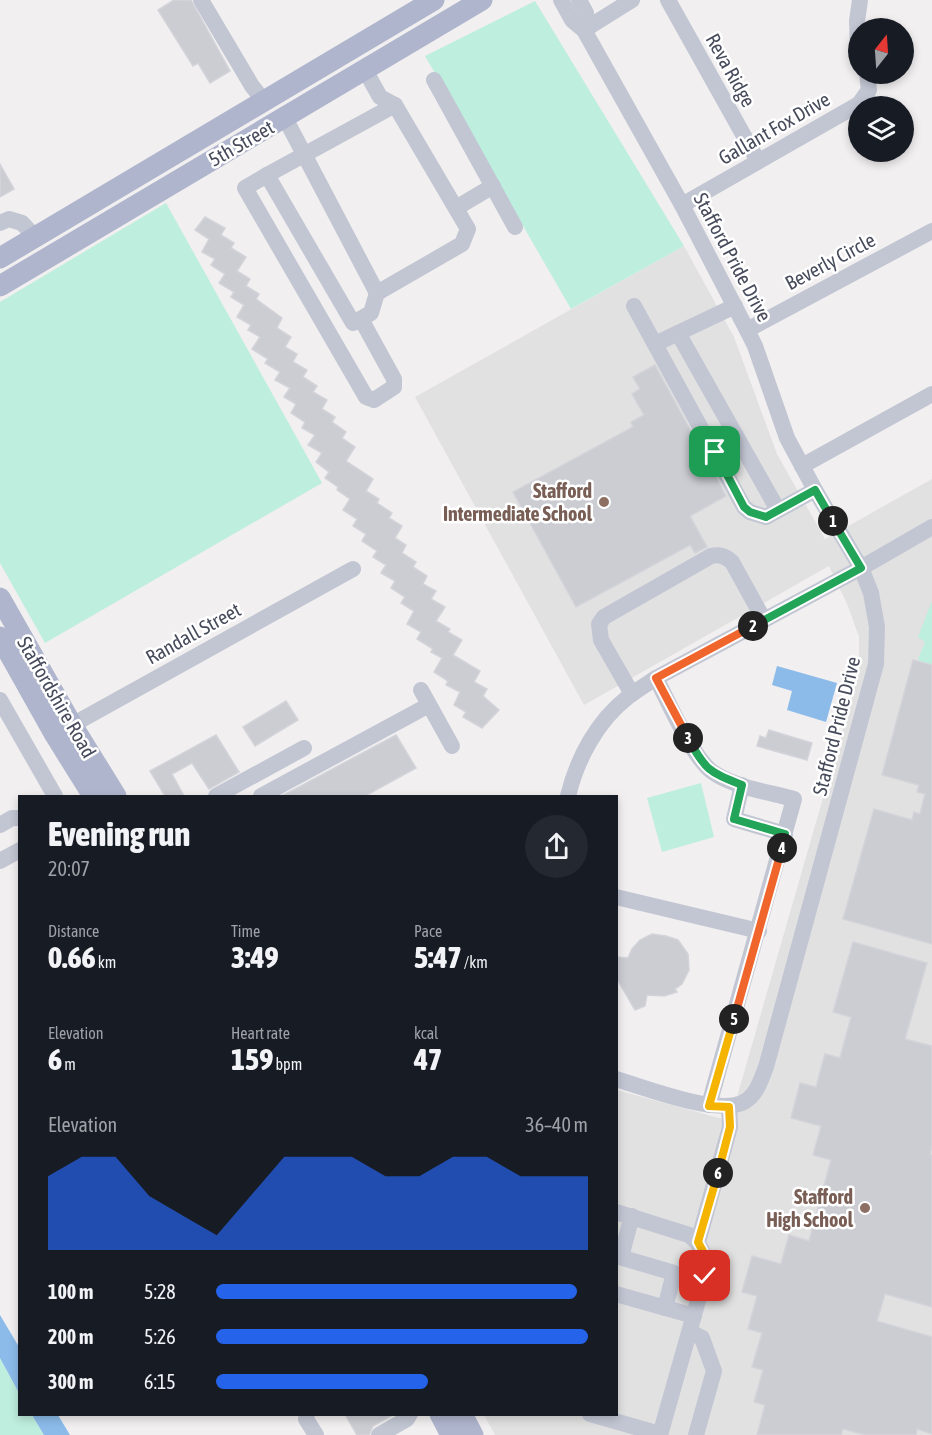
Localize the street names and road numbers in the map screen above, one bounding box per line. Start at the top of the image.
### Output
street label: Reva Ridge [701,29,761,111]
street label: Gallant Fox Drive [714,87,834,169]
street label: 5th Street [204,115,278,171]
street label: Stafford Pride Drive [689,189,777,325]
street label: Beverly Circle [781,228,879,294]
street label: Randall Street [142,597,245,669]
street label: Staffordshire Road [13,632,101,762]
street label: Stafford Pride Drive [808,654,864,798]

